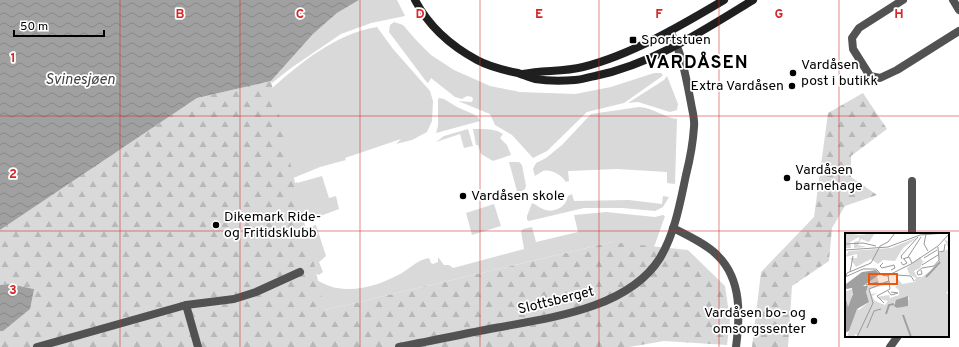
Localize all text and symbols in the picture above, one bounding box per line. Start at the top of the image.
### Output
text: B [176,7,185,23]
text: C [296,7,304,23]
text: D [415,7,425,23]
text: E [535,7,543,23]
text: F [655,7,663,23]
text: G [775,7,784,23]
text: H [894,7,904,23]
scale bar [14,12,104,38]
text: 50 m [20,19,48,35]
place label: Sportstuen [641,32,711,49]
marker: Sportstuen [628,35,638,45]
text: 1 [10,51,16,67]
district label: VARDÅSEN [645,51,749,75]
place label: Vardåsen post i butikk [801,57,878,90]
marker: Vardåsen post i butikk [788,68,798,78]
water label: Svinesjøen [45,71,115,90]
place label: Extra Vardåsen [691,78,784,95]
marker: Extra Vardåsen [787,81,797,91]
place label: Vardåsen barnehage [795,162,862,195]
text: 2 [9,167,17,183]
marker: Vardåsen barnehage [782,173,792,183]
place label: Vardåsen skole [471,188,565,205]
marker: Vardåsen skole [458,191,468,201]
place label: Dikemark Ride- og Fritidsklubb [224,209,321,242]
marker: Dikemark Ride- og Fritidsklubb [211,220,221,230]
inset map [845,233,949,337]
text: 3 [9,283,17,299]
street label: Slottsberget [516,283,596,319]
place label: Vardåsen bo- og omsorgssenter [704,305,807,338]
marker: Vardåsen bo- og omsorgssenter [809,316,819,326]

